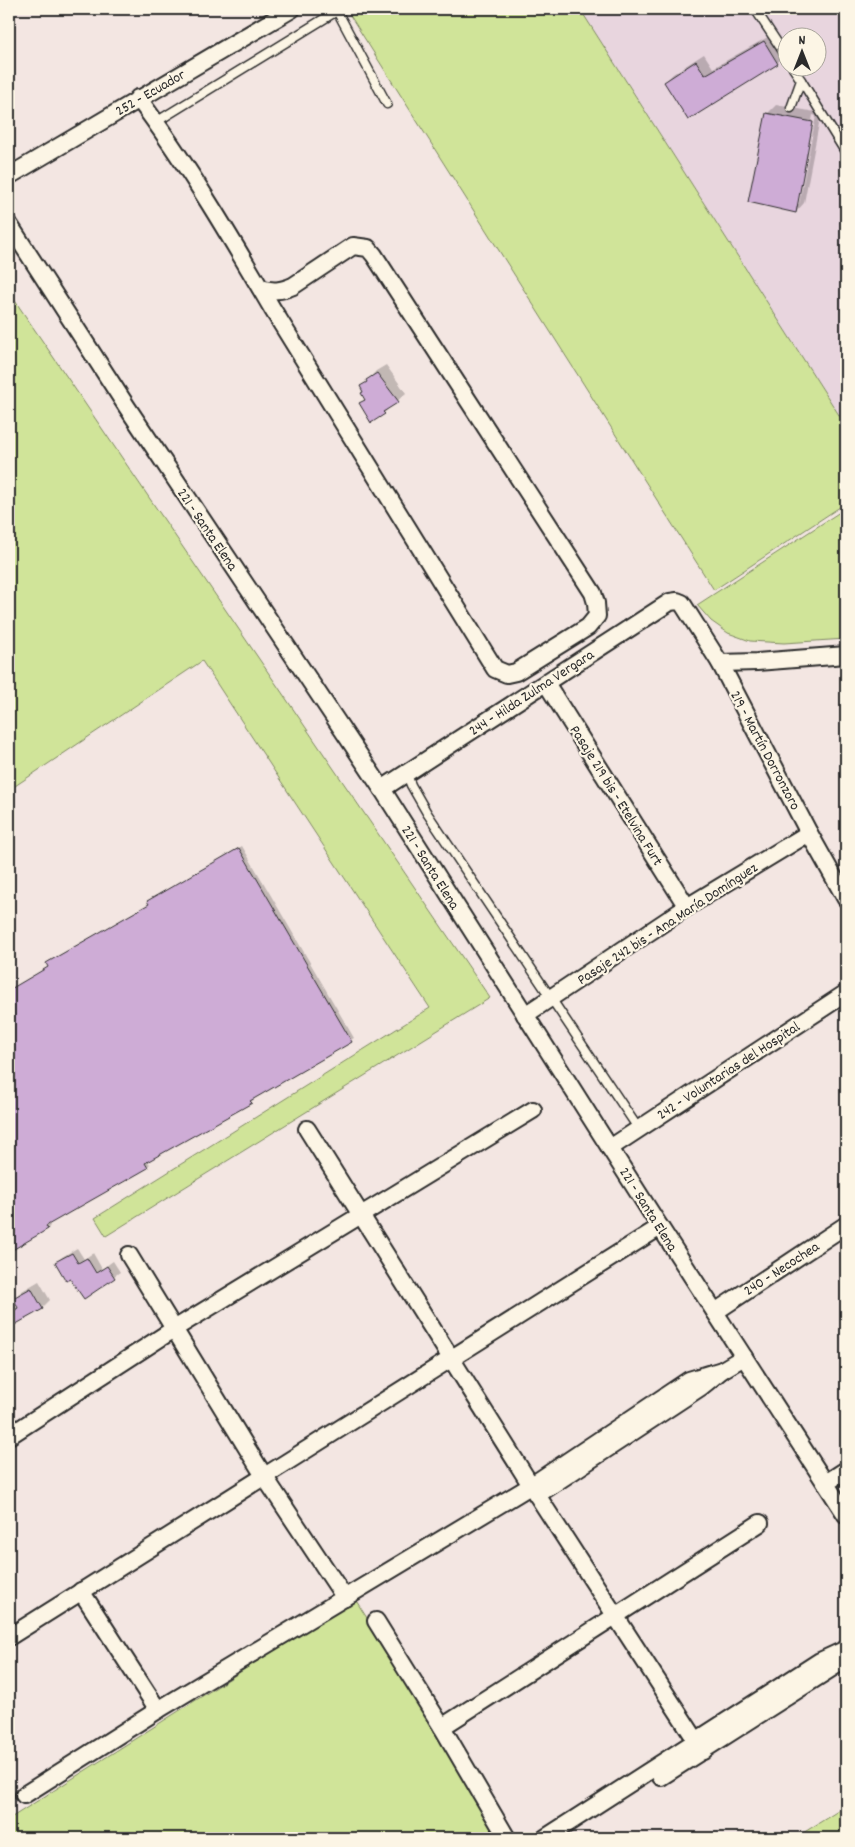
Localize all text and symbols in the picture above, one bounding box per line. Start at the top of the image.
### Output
north arrow [778,28,828,78]
text: N [799,31,806,51]
street label: 252 - Ecuador [112,65,191,123]
street label: 221 - Santa Elena [170,484,243,577]
street label: 244 - Hilda Zulma Vergara [465,644,600,743]
street label: 219 - Martín Dorronzoro [723,687,805,815]
street label: Pasaje 219 bis - Etelvina Furt [563,722,668,871]
street label: 221 - Santa Elena [395,822,465,915]
street label: Pasaje 242 bis - Ana María Domínguez [573,858,763,991]
street label: 242 - Voluntarias del Hospital [653,1017,805,1126]
street label: 221 - Santa Elena [613,1164,683,1257]
street label: 240 - Necochea [740,1236,825,1302]

